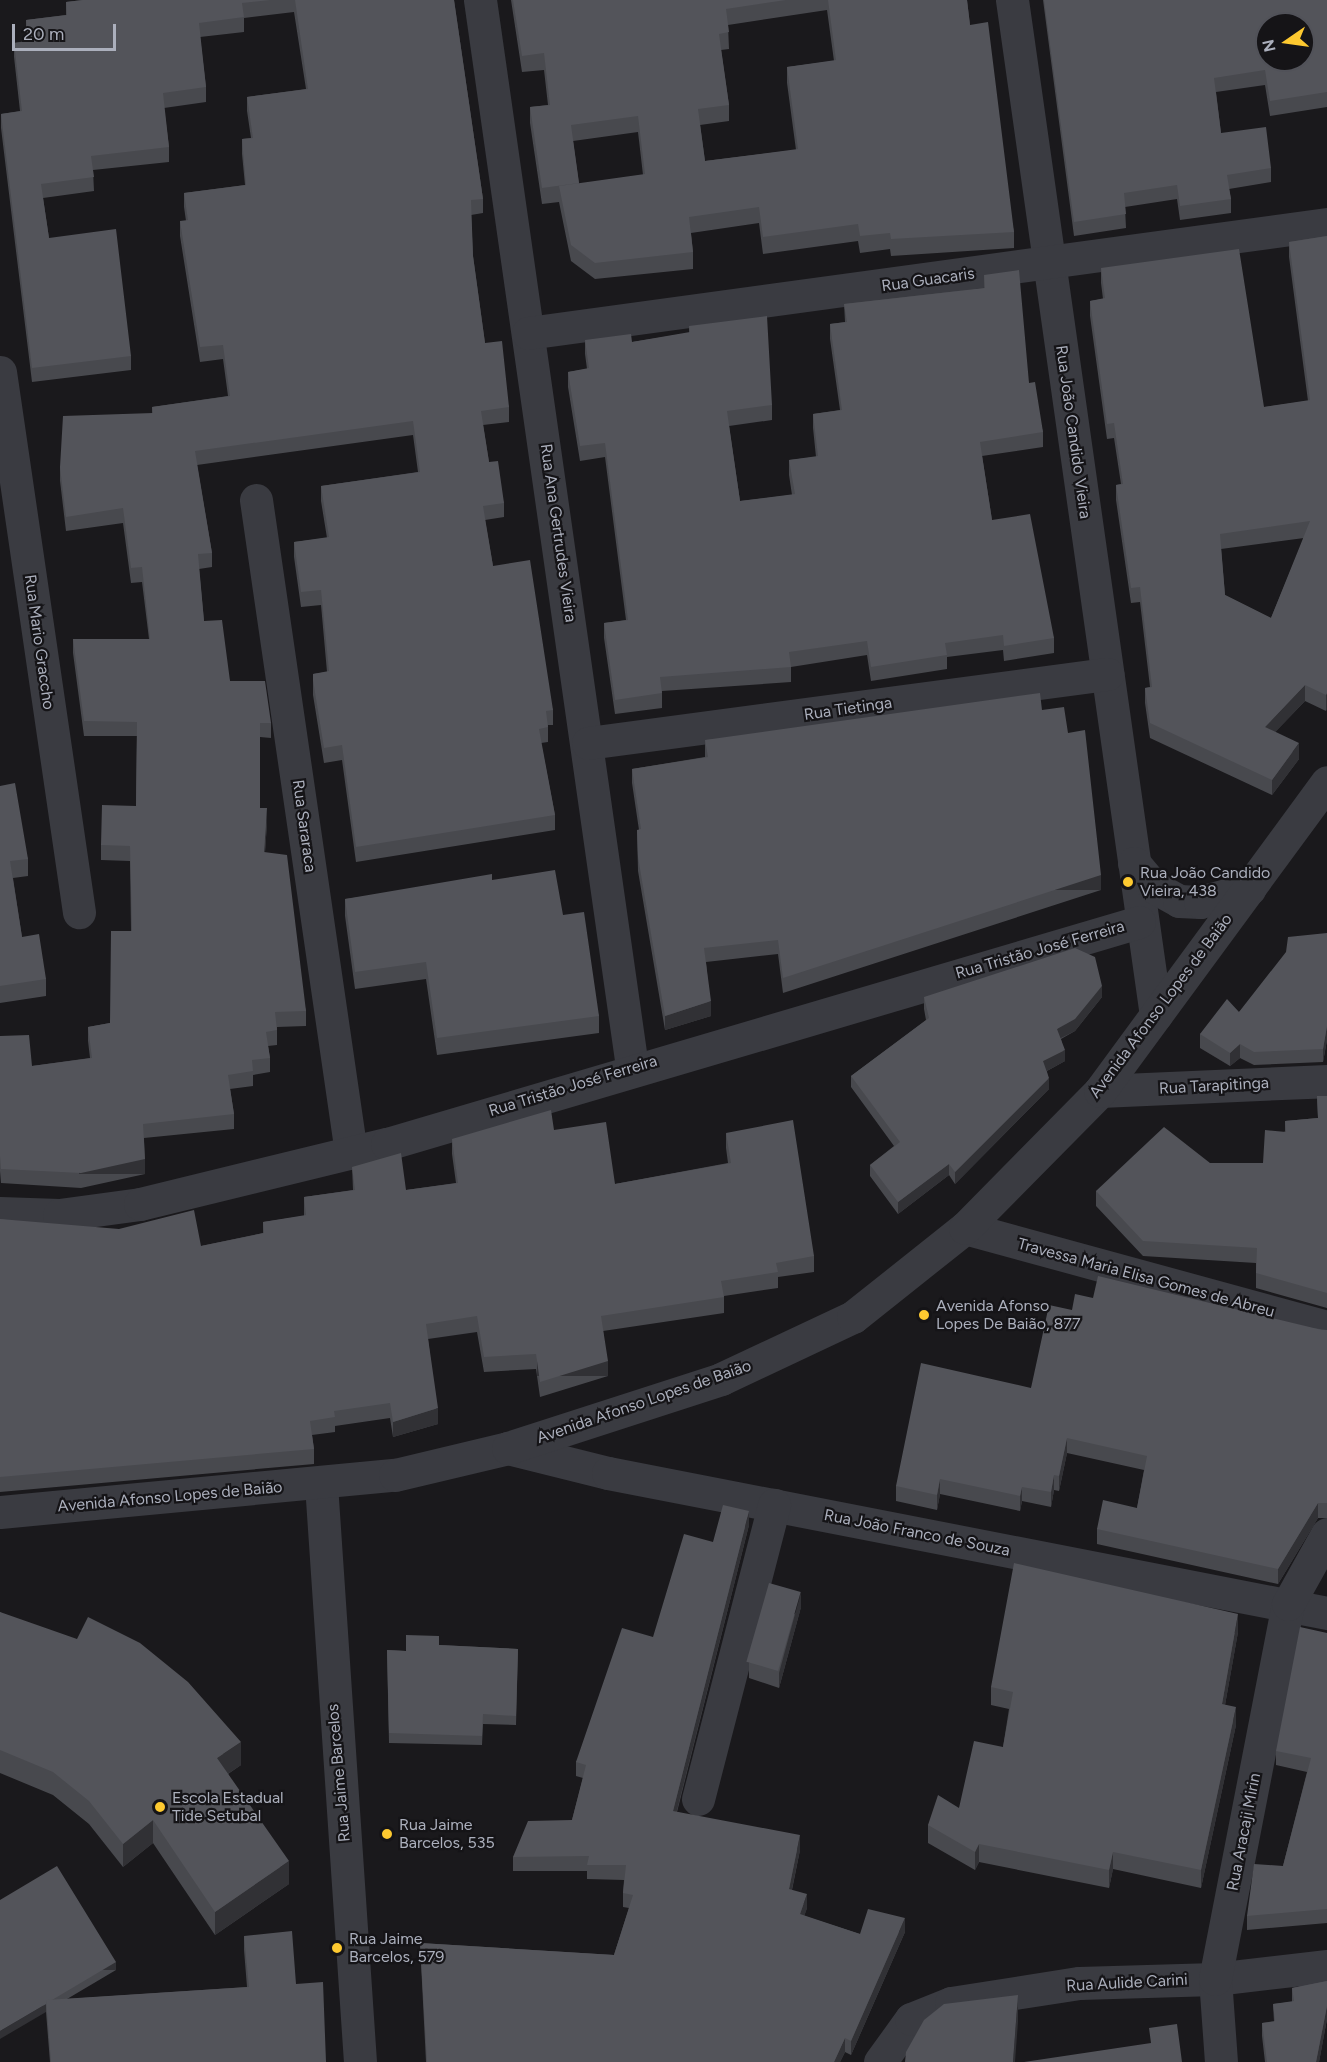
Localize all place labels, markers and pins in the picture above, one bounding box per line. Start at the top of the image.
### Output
place label: Rua João Candido Vieira, 438 [1140,863,1270,901]
marker: Rua João Candido Vieira, 438 [1121,875,1135,889]
place label: Avenida Afonso Lopes De Baião, 877 [936,1296,1081,1334]
marker: Avenida Afonso Lopes De Baião, 877 [917,1308,931,1322]
place label: Escola Estadual Tide Setubal [172,1788,284,1826]
marker: Escola Estadual Tide Setubal [153,1800,167,1814]
place label: Rua Jaime Barcelos, 535 [399,1815,495,1853]
marker: Rua Jaime Barcelos, 535 [380,1827,394,1841]
place label: Rua Jaime Barcelos, 579 [349,1929,444,1967]
marker: Rua Jaime Barcelos, 579 [330,1941,344,1955]

